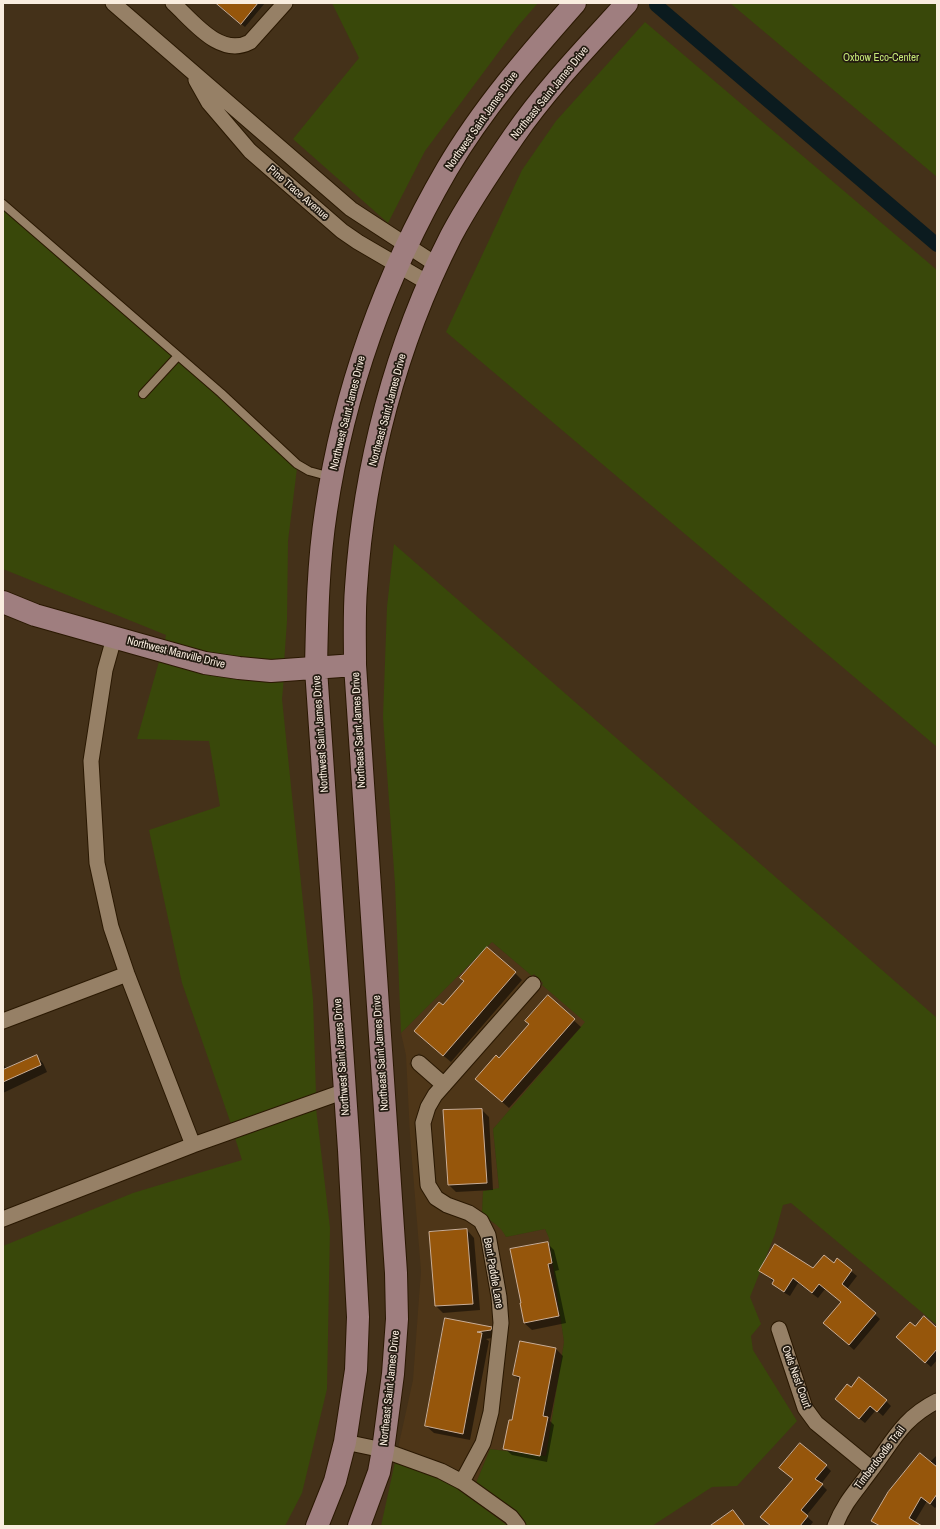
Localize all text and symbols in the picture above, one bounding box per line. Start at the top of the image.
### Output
street label: Northeast Saint James Drive [508,44,592,142]
park label: Oxbow Eco-Center [843,51,919,65]
street label: Northwest Saint James Drive [443,69,521,173]
street label: Pine Trace Avenue [265,163,331,223]
street label: Northeast Saint James Drive [367,352,409,468]
street label: Northwest Saint James Drive [327,354,369,472]
street label: Northwest Manville Drive [126,634,226,672]
street label: Northeast Saint James Drive [349,672,369,788]
street label: Northwest Saint James Drive [310,675,332,793]
street label: Northeast Saint James Drive [370,995,392,1111]
street label: Northwest Saint James Drive [331,998,353,1116]
street label: Bent Paddle Lane [480,1237,506,1309]
street label: Northeast Saint James Drive [377,1330,403,1446]
street label: Owls Nest Court [779,1344,813,1410]
street label: Timberdoodle Trail [852,1424,908,1492]

